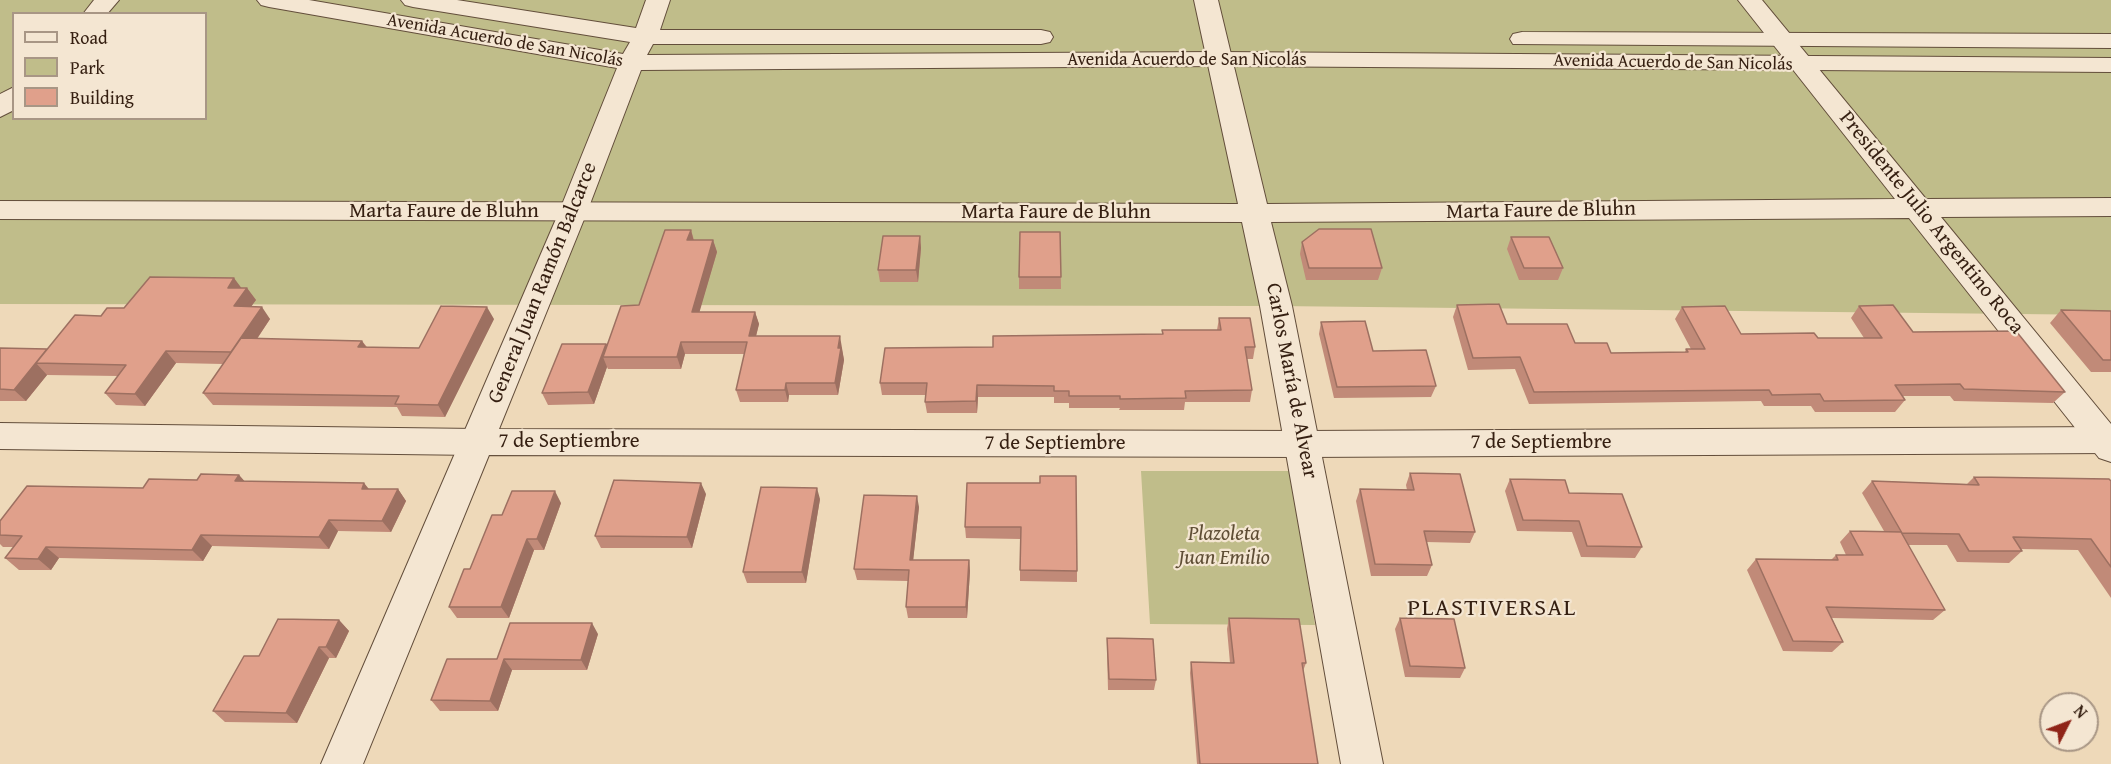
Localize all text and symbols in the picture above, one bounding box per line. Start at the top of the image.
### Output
street label: Avenida Acuerdo de San Nicolás [385,10,625,72]
legend [12,12,207,120]
text: Road [70,24,108,51]
street label: Avenida Acuerdo de San Nicolás [1067,49,1307,71]
street label: Avenida Acuerdo de San Nicolás [1553,50,1793,76]
text: Park [70,54,105,81]
text: Building [70,84,134,111]
street label: Presidente Julio Argentino Roca [1833,106,2029,340]
street label: General Juan Ramón Balcarce [483,159,603,407]
street label: Marta Faure de Bluhn [1446,197,1636,225]
street label: Marta Faure de Bluhn [349,199,539,225]
street label: Marta Faure de Bluhn [961,200,1151,226]
street label: Carlos María de Alvear [1260,281,1322,481]
street label: 7 de Septiembre [498,429,640,455]
street label: 7 de Septiembre [1470,430,1612,456]
street label: 7 de Septiembre [984,431,1126,457]
park label: Plazoleta Juan Emilio [1178,522,1270,572]
district label: PLASTIVERSAL [1407,595,1577,623]
north arrow [2039,692,2099,752]
text: N [2068,699,2093,723]

